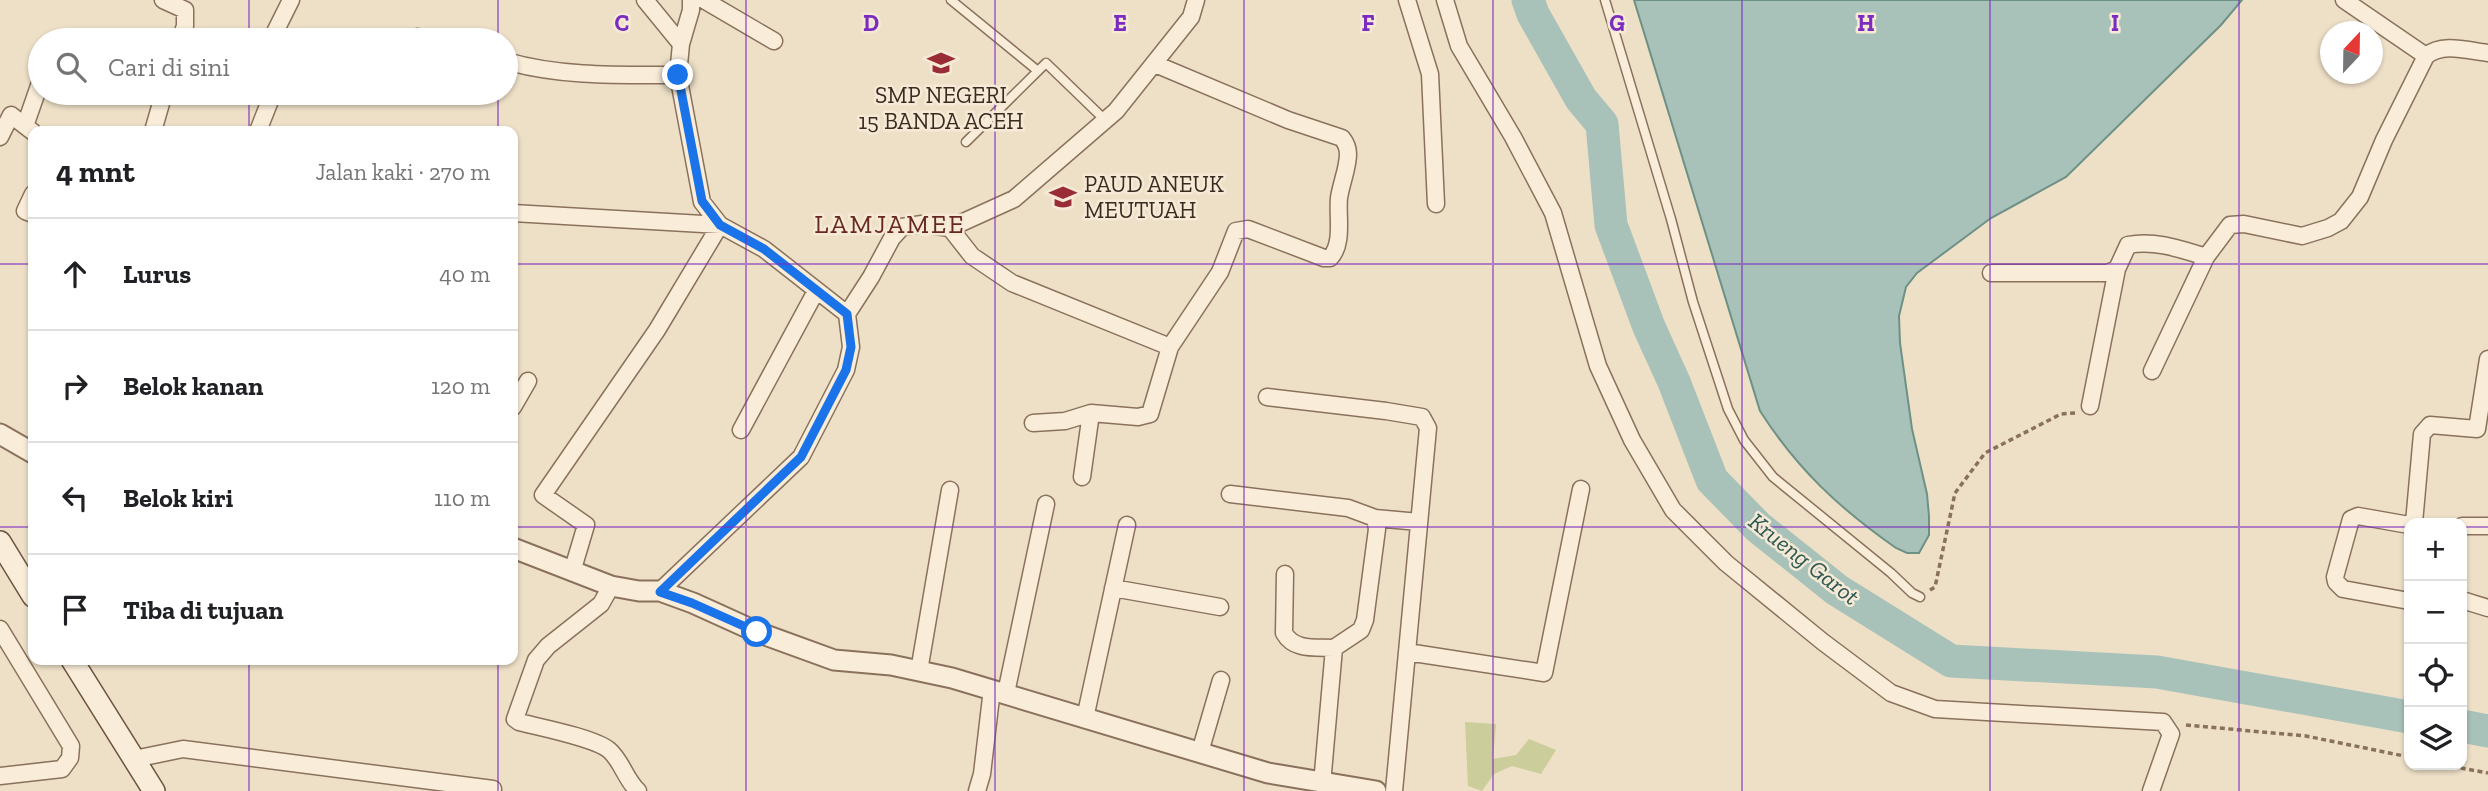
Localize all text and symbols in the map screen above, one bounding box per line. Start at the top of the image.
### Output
text: C [615,9,629,37]
text: D [863,9,879,37]
text: E [1113,9,1127,37]
text: F [1361,9,1375,37]
text: G [1609,9,1625,37]
text: H [1857,9,1875,37]
text: I [2111,9,2119,37]
north arrow [2320,21,2383,84]
search box [28,28,518,105]
icon: search [52,48,90,86]
school or university icon: SMP NEGERI 15 BANDA ACEH [926,48,956,78]
text: Cari di sini [108,51,230,83]
route end [662,59,693,90]
place label: SMP NEGERI 15 BANDA ACEH [858,81,1024,135]
text: 4 mnt [56,154,135,190]
text: Jalan kaki · 270 m [315,158,490,186]
place label: PAUD ANEUK MEUTUAH [1084,170,1224,224]
school or university icon: PAUD ANEUK MEUTUAH [1048,182,1078,212]
district label: LAMJAMEE [814,208,966,240]
icon: ahead [56,255,94,293]
text: Lurus [123,258,191,290]
text: 40 m [439,260,490,288]
icon: right [56,367,94,405]
text: Belok kanan [123,370,264,402]
text: 120 m [431,372,490,400]
icon: left [56,479,94,517]
text: Belok kiri [123,482,233,514]
text: 110 m [434,484,490,512]
water label: Krueng Garot [1743,506,1865,611]
map controls [2404,518,2467,770]
button: + [2404,518,2467,581]
button: − [2404,581,2467,644]
icon: arrive [56,591,94,629]
text: Tiba di tujuan [123,594,284,626]
route start [741,616,772,647]
button: locate [2404,644,2467,707]
button: layers [2404,707,2467,770]

